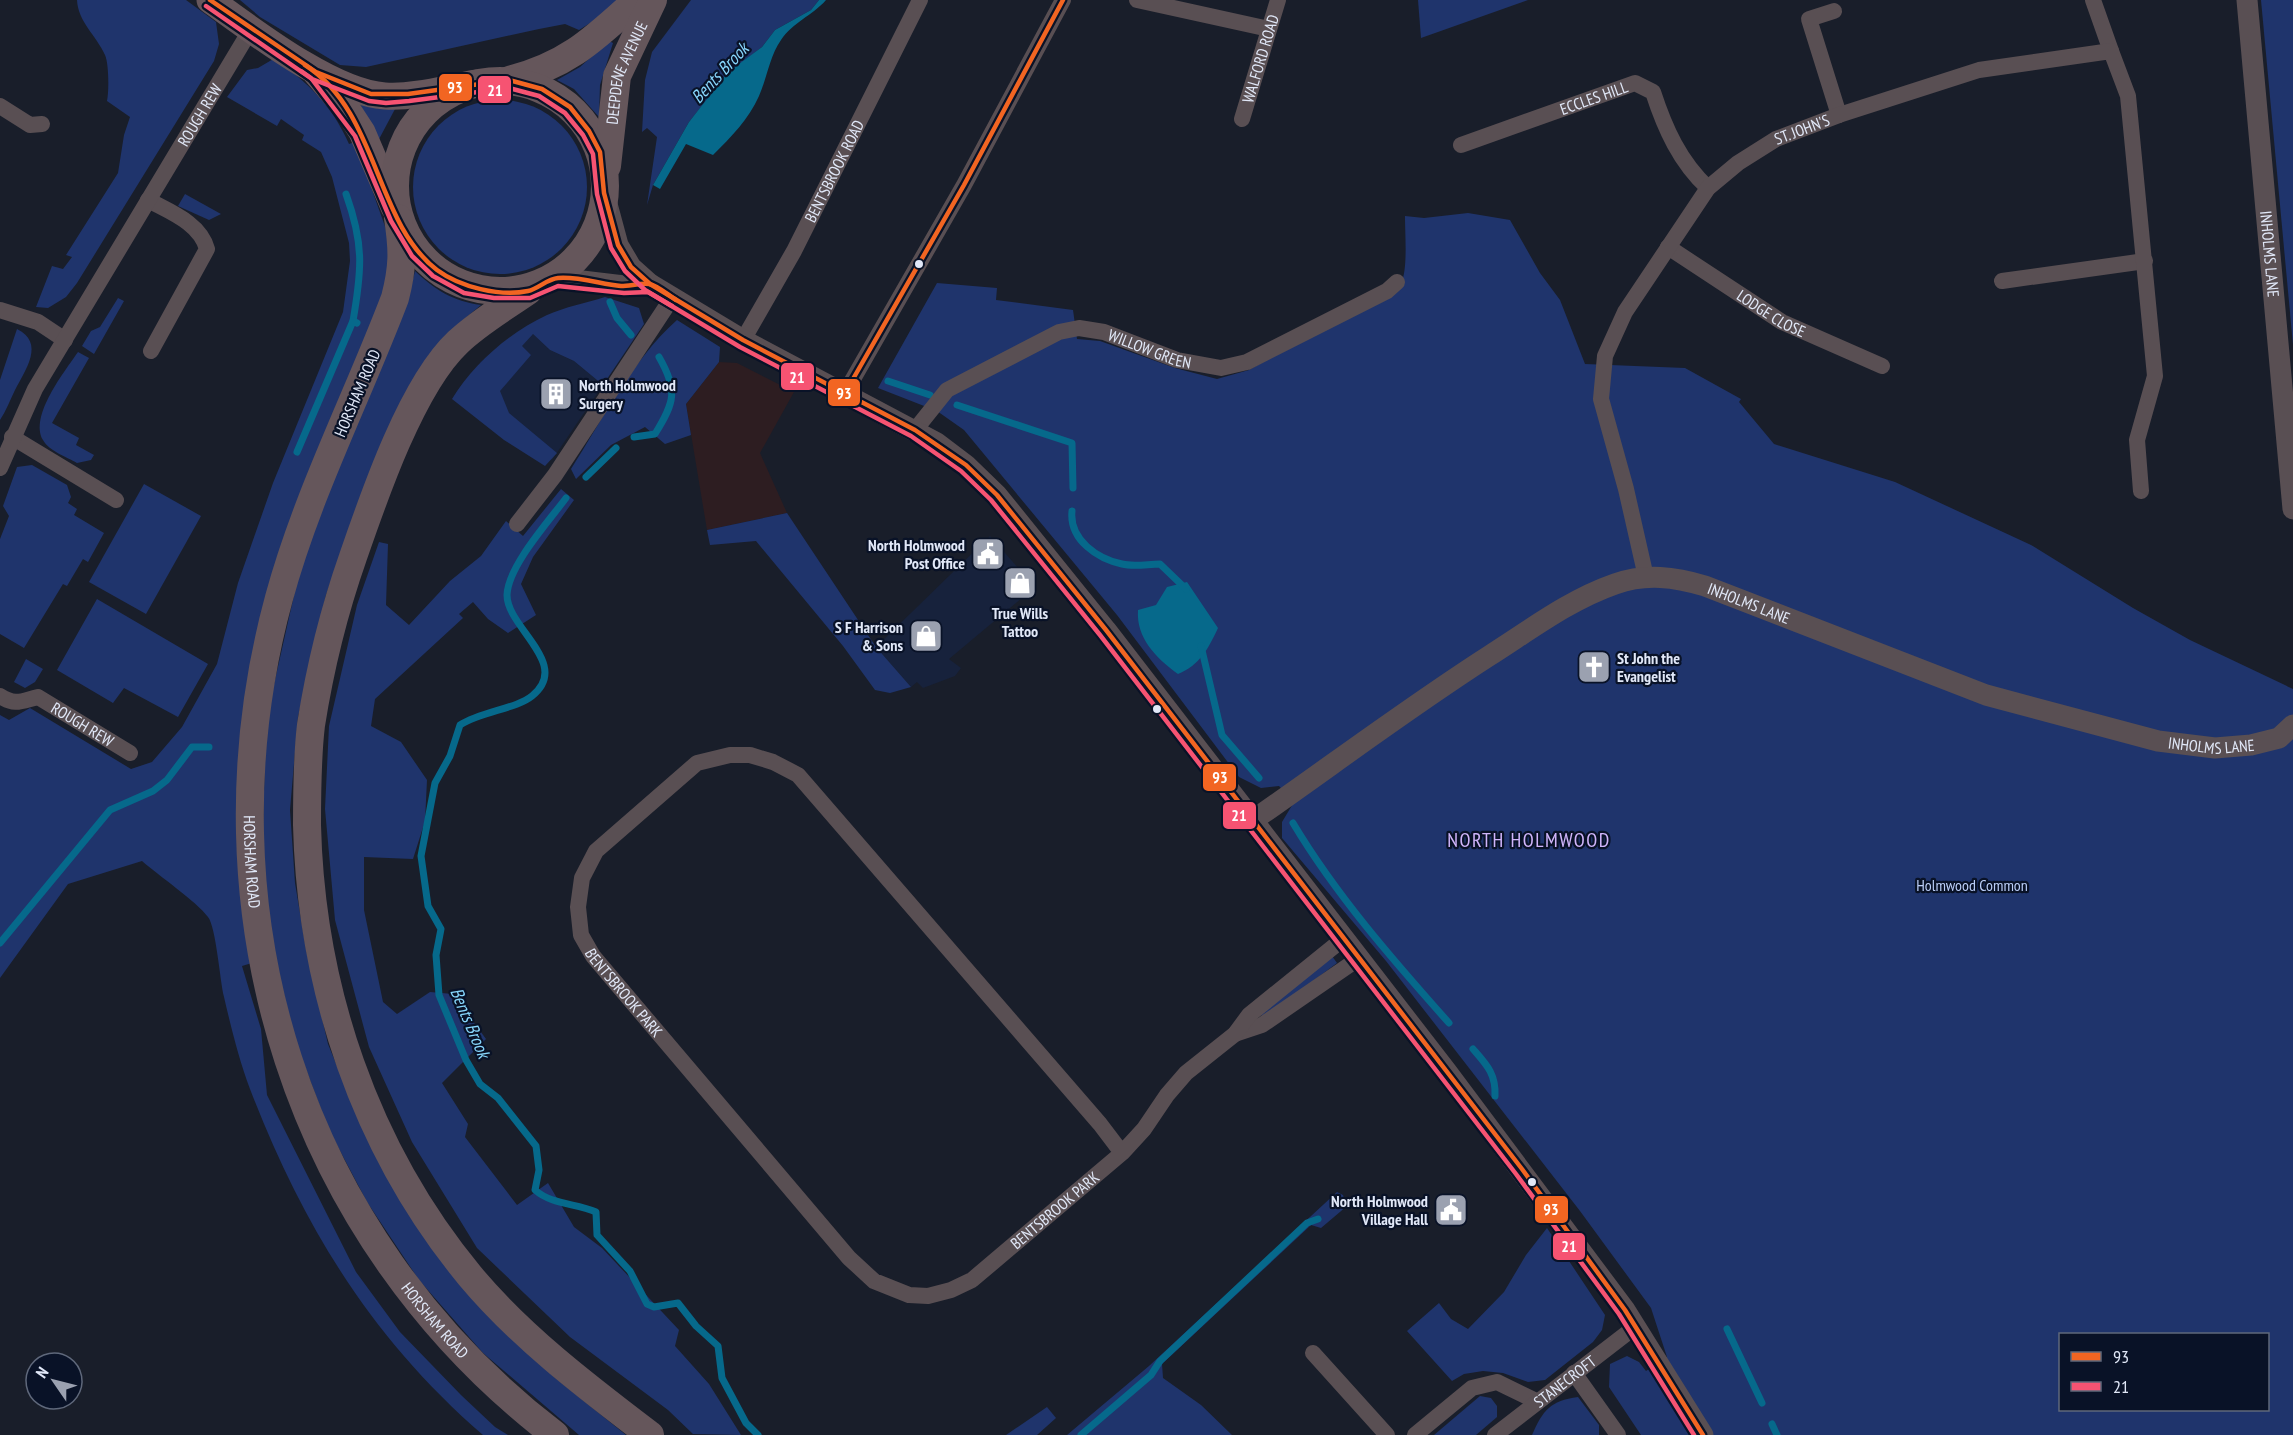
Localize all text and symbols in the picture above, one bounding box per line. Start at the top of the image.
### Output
street label: WALFORD ROAD [1237,12,1283,105]
street label: DEEPDENE AVENUE [602,18,652,125]
water label: Bents Brook [686,36,755,108]
line badge: 93 [438,73,473,102]
line badge: 21 [477,75,512,104]
street label: ECCLES HILL [1557,76,1631,119]
text: 93 [447,77,463,97]
street label: ROUGH REW [173,80,226,150]
text: 21 [487,80,503,100]
street label: ST. JOHN'S [1771,110,1832,149]
street label: BENTSBROOK ROAD [800,117,868,226]
street label: INHOLMS LANE [2256,210,2284,298]
unlabelled marker [913,258,925,270]
street label: LODGE CLOSE [1733,285,1809,341]
street label: WILLOW GREEN [1105,325,1193,372]
street label: HORSHAM ROAD [330,346,384,440]
line badge: 21 [780,362,815,391]
text: 21 [789,367,805,387]
place label: North Holmwood Surgery [579,375,676,413]
building icon: North Holmwood Surgery [538,376,574,412]
line badge: 93 [827,378,861,407]
text: 93 [836,383,852,403]
place label: North Holmwood Post Office [868,535,965,573]
public building icon: North Holmwood Post Office [970,536,1006,572]
shop icon: True Wills Tattoo [1002,565,1038,601]
street label: INHOLMS LANE [1705,578,1793,628]
place label: True Wills Tattoo [992,603,1049,641]
place label: S F Harrison & Sons [835,617,903,655]
shop icon: S F Harrison & Sons [908,618,944,654]
place label: St John the Evangelist [1617,648,1680,686]
church icon: St John the Evangelist [1576,649,1612,685]
street label: ROUGH REW [48,698,118,751]
unlabelled marker [1151,703,1163,715]
street label: INHOLMS LANE [2167,732,2255,758]
line badge: 93 [1202,763,1237,792]
text: 93 [1212,767,1228,787]
line badge: 21 [1222,801,1257,830]
text: 21 [1231,805,1247,825]
street label: HORSHAM ROAD [240,815,265,909]
district label: NORTH HOLMWOOD [1447,827,1611,853]
park label: Holmwood Common [1916,875,2028,895]
street label: BENTSBROOK PARK [581,945,667,1041]
water label: Bents Brook [445,984,496,1063]
street label: BENTSBROOK PARK [1006,1167,1103,1253]
unlabelled marker [1526,1176,1538,1188]
place label: North Holmwood Village Hall [1331,1191,1428,1229]
public building icon: North Holmwood Village Hall [1433,1192,1469,1228]
line badge: 93 [1534,1195,1569,1224]
text: 93 [1543,1199,1559,1219]
line badge: 21 [1552,1232,1586,1261]
text: 21 [1561,1236,1577,1256]
street label: HORSHAM ROAD [397,1278,473,1362]
legend [2059,1333,2269,1411]
text: 93 [2113,1345,2129,1368]
north arrow [24,1351,84,1411]
street label: STANECROFT [1530,1351,1600,1412]
text: N [31,1363,52,1382]
text: 21 [2113,1375,2129,1398]

